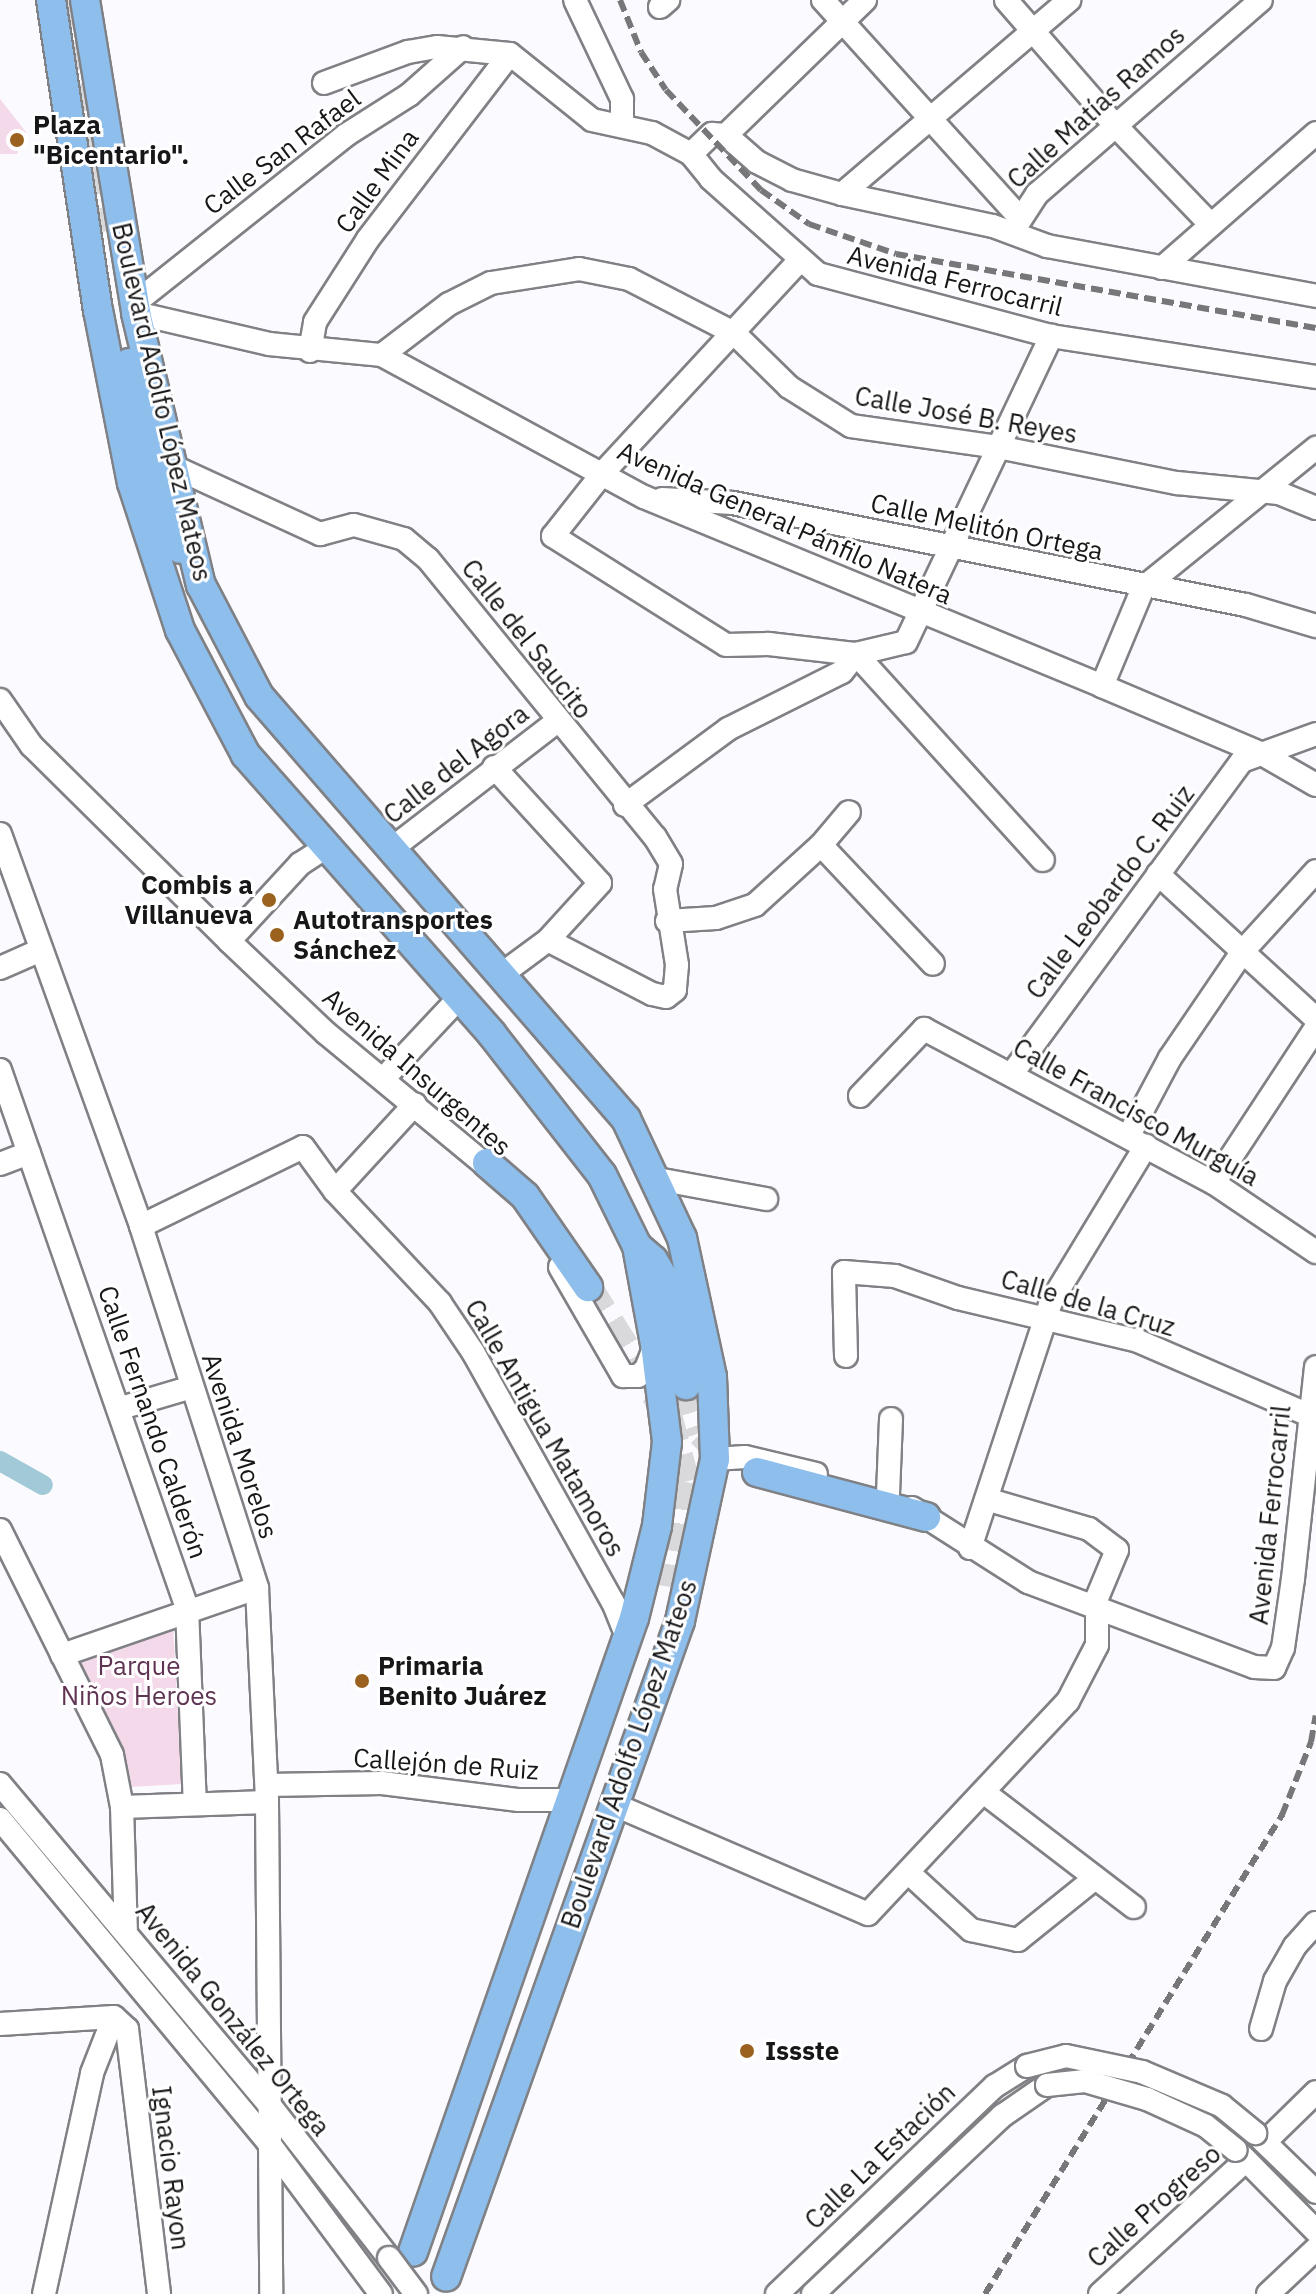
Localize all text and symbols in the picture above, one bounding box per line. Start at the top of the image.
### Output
street label: Calle Matías Ramos [1001,19,1191,195]
street label: Calle San Rafael [197,83,367,221]
place label: Plaza "Bicentario". [33,109,189,170]
street label: Calle Mina [329,123,425,239]
marker: Plaza "Bicentario". [8,131,26,149]
street label: Boulevard Adolfo López Mateos [106,220,218,584]
street label: Avenida Ferrocarril [844,239,1066,323]
street label: Calle José B. Reyes [852,380,1080,450]
street label: Avenida General Pánfilo Natera [613,435,957,611]
street label: Calle Melitón Ortega [868,487,1106,567]
street label: Calle del Saucito [455,553,599,725]
street label: Calle del Agora [377,698,535,830]
street label: Calle Leobardo C. Ruiz [1019,779,1201,1005]
place label: Combis a Villanueva [124,869,253,930]
marker: Combis a Villanueva [260,891,278,909]
place label: Autotransportes Sánchez [293,904,493,966]
marker: Autotransportes Sánchez [268,926,286,944]
street label: Avenida Insurgentes [316,982,518,1162]
street label: Calle Francisco Murguía [1008,1031,1264,1193]
street label: Calle de la Cruz [997,1263,1179,1343]
street label: Calle Fernando Calderón [92,1281,214,1563]
street label: Calle Antigua Matamoros [459,1294,631,1562]
street label: Avenida Morelos [195,1349,285,1543]
street label: Avenida Ferrocarril [1243,1404,1297,1626]
street label: Boulevard Adolfo López Mateos [554,1575,704,1933]
park label: Parque Niños Heroes [61,1650,217,1712]
place label: Primaria Benito Juárez [378,1650,547,1712]
marker: Primaria Benito Juárez [353,1672,371,1690]
street label: Callejón de Ruiz [352,1742,540,1786]
street label: Avenida González Ortega [129,1896,337,2142]
place label: Issste [765,2035,839,2067]
marker: Issste [736,2040,758,2062]
street label: Calle La Estación [798,2076,962,2236]
street label: Ignacio Rayon [145,2084,197,2252]
street label: Calle Progreso [1081,2138,1227,2274]

